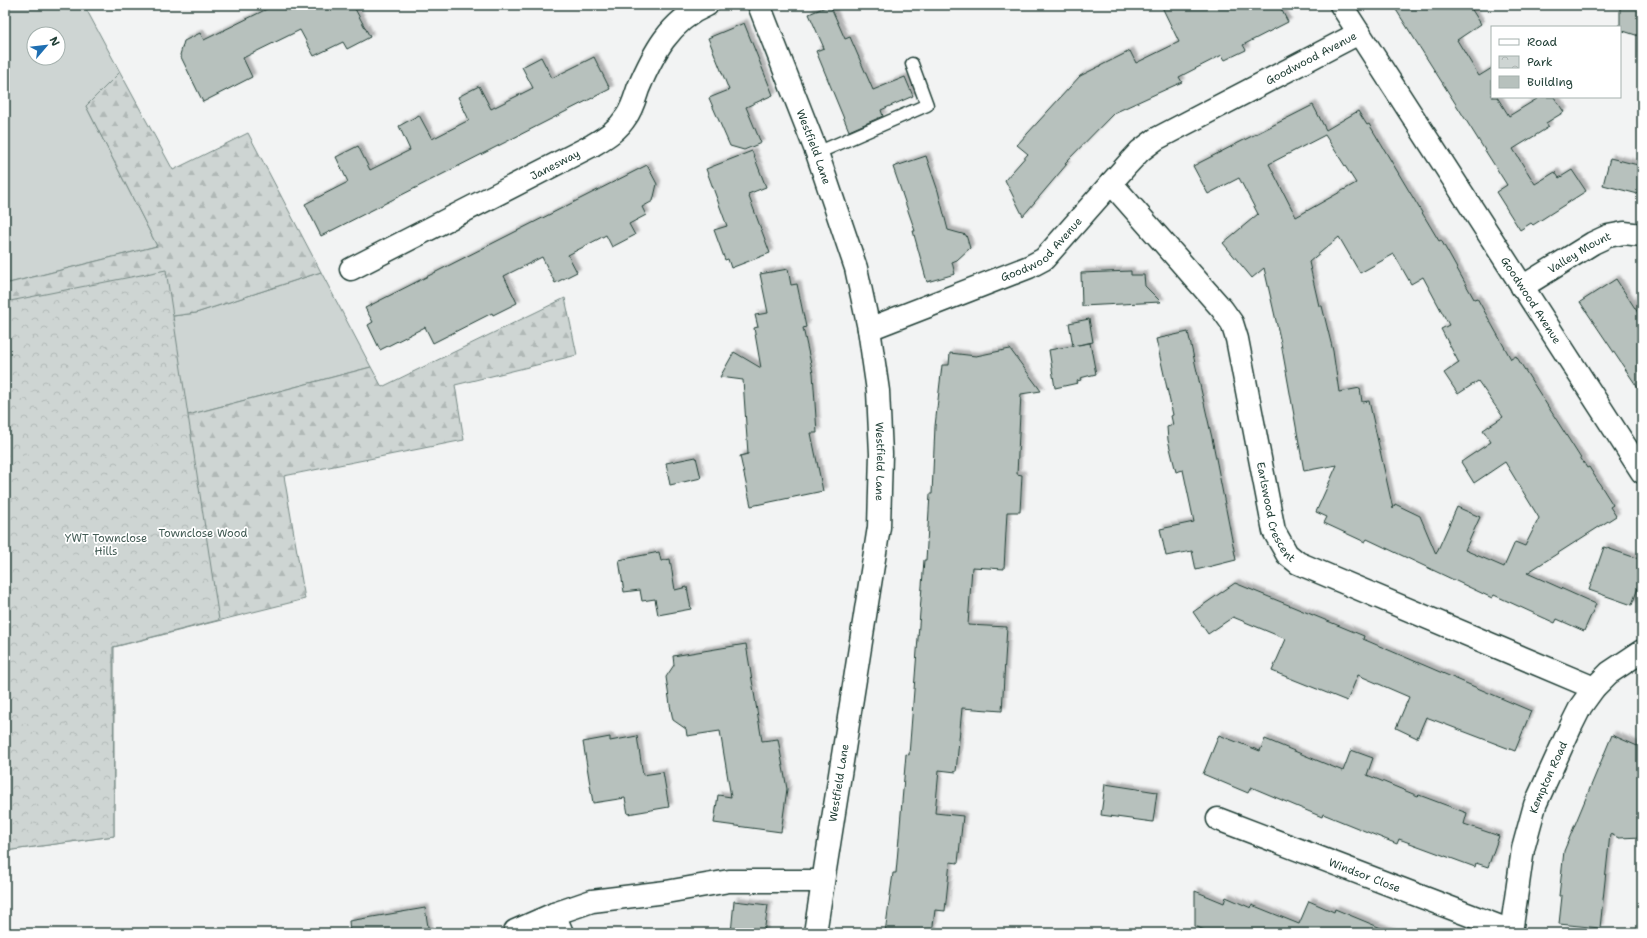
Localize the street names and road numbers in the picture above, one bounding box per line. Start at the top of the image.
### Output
street label: Goodwood Avenue [1263,28,1359,88]
street label: Westfield Lane [793,107,835,186]
street label: Janesway [527,146,582,183]
street label: Goodwood Avenue [998,214,1085,285]
street label: Valley Mount [1545,228,1614,277]
street label: Goodwood Avenue [1498,254,1565,347]
street label: Westfield Lane [872,422,889,501]
street label: Earlswood Crescent [1253,461,1299,566]
street label: Kempton Road [1526,739,1571,815]
street label: Westfield Lane [825,743,853,823]
street label: Windsor Close [1327,855,1403,896]

